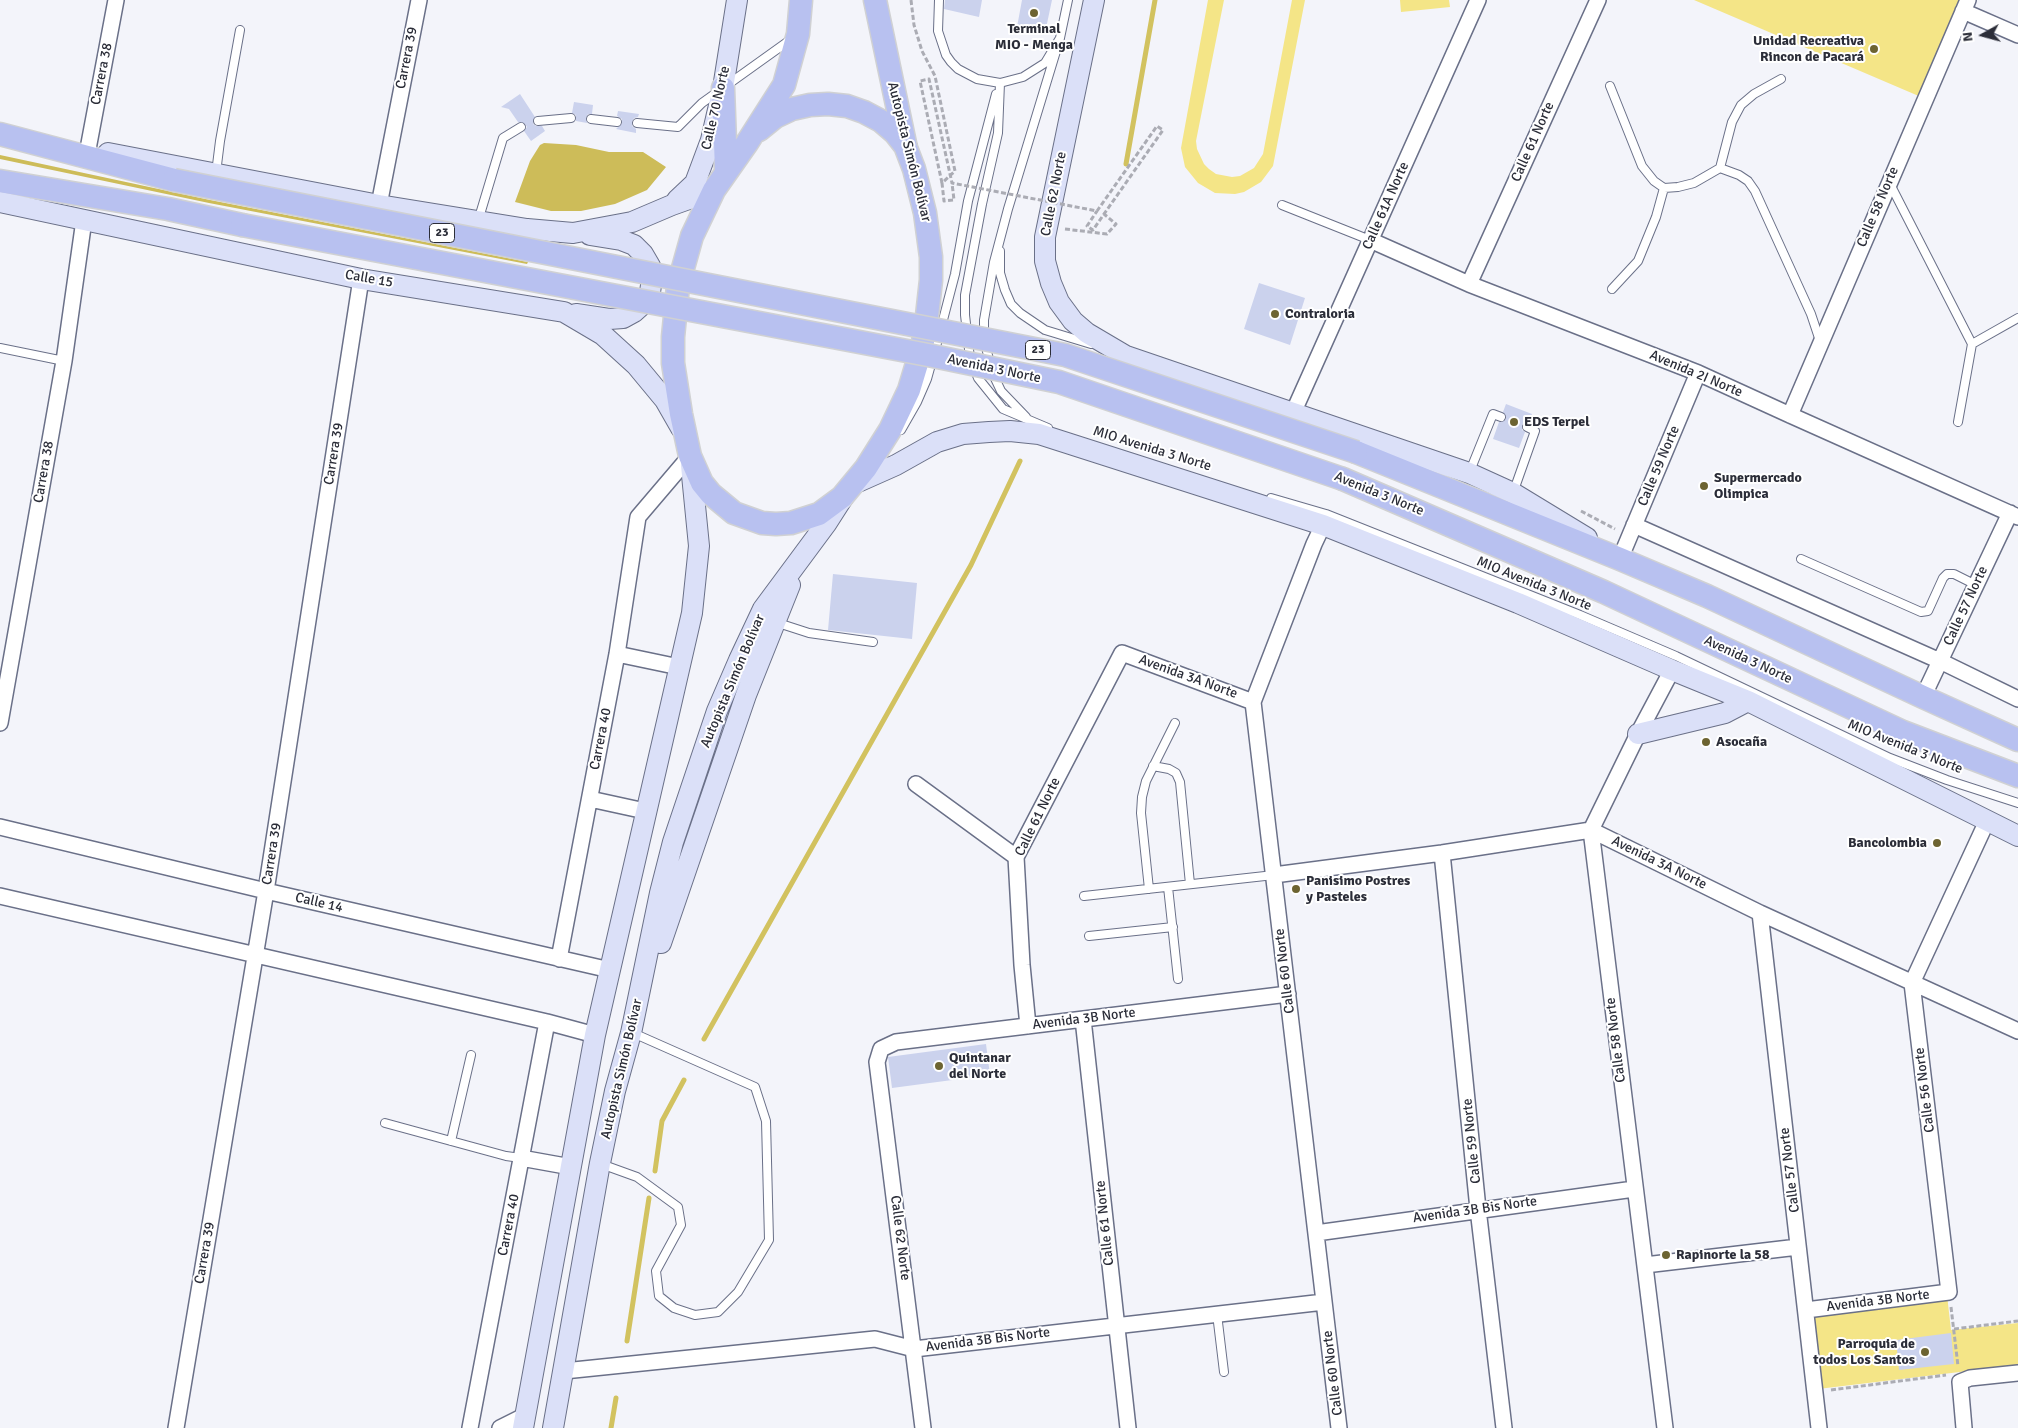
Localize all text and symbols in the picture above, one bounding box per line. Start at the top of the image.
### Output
marker: Terminal MIO - Menga [1028,7,1040,19]
north arrow [1958,10,2008,60]
place label: Terminal MIO - Menga [995,21,1073,54]
street label: Carrera 39 [393,26,421,90]
text: N [1959,31,1977,43]
place label: Unidad Recreativa Rincon de Pacará [1753,33,1864,65]
street label: Carrera 38 [88,42,116,106]
marker: Unidad Recreativa Rincon de Pacará [1868,43,1880,55]
street label: Calle 70 Norte [698,64,734,152]
street label: Autopista Simón Bolívar [884,80,934,224]
street label: Calle 61 Norte [1508,99,1558,185]
street label: Calle 62 Norte [1038,150,1070,238]
street label: Calle 61A Norte [1359,160,1413,252]
street label: Calle 58 Norte [1854,164,1902,250]
road number: 23 [430,224,454,242]
street label: Calle 15 [344,267,394,291]
place label: Contraloria [1285,306,1355,322]
marker: Contraloria [1269,308,1281,320]
road number: 23 [1026,340,1050,360]
street label: Avenida 2I Norte [1647,347,1745,401]
street label: Avenida 3 Norte [946,351,1042,387]
place label: EDS Terpel [1524,414,1590,430]
marker: EDS Terpel [1508,416,1520,428]
street label: Carrera 39 [321,422,347,486]
street label: MIO Avenida 3 Norte [1091,423,1213,475]
street label: Calle 59 Norte [1635,423,1683,509]
street label: Carrera 38 [30,440,58,504]
street label: Avenida 3 Norte [1332,468,1426,520]
place label: Supermercado Olimpica [1714,470,1802,502]
marker: Supermercado Olimpica [1698,480,1710,492]
street label: MIO Avenida 3 Norte [1474,553,1594,615]
street label: Calle 57 Norte [1940,564,1992,648]
street label: Autopista Simón Bolívar [697,612,769,750]
street label: Avenida 3 Norte [1701,632,1795,688]
street label: Avenida 3A Norte [1136,651,1240,703]
street label: Carrera 40 [587,707,615,771]
street label: MIO Avenida 3 Norte [1845,716,1965,778]
place label: Asocaña [1716,734,1767,750]
marker: Asocaña [1700,736,1712,748]
street label: Calle 61 Norte [1012,775,1064,859]
street label: Carrera 39 [259,822,285,886]
street label: Avenida 3A Norte [1609,833,1709,893]
place label: Bancolombia [1848,835,1927,851]
marker: Bancolombia [1931,837,1943,849]
place label: Panisimo Postres y Pasteles [1306,873,1410,906]
marker: Panisimo Postres y Pasteles [1290,883,1302,895]
street label: Calle 14 [293,889,345,917]
street label: Calle 60 Norte [1271,927,1299,1015]
street label: Calle 58 Norte [1602,996,1630,1084]
street label: Autopista Simón Bolívar [598,997,646,1141]
street label: Avenida 3B Norte [1032,1004,1136,1034]
street label: Calle 56 Norte [1911,1046,1939,1134]
place label: Quintanar del Norte [949,1050,1011,1082]
marker: Quintanar del Norte [933,1060,945,1072]
street label: Calle 59 Norte [1459,1098,1485,1184]
street label: Calle 57 Norte [1776,1126,1804,1214]
street label: Calle 61 Norte [1092,1180,1118,1266]
street label: Carrera 40 [495,1193,523,1257]
street label: Avenida 3B Bis Norte [1412,1193,1538,1227]
street label: Calle 62 Norte [886,1194,914,1282]
street label: Carrera 39 [191,1221,219,1285]
place label: Rapinorte la 58 [1676,1247,1769,1263]
marker: Rapinorte la 58 [1660,1249,1672,1261]
street label: Avenida 3B Norte [1826,1286,1930,1316]
street label: Avenida 3B Bis Norte [925,1324,1051,1356]
street label: Calle 60 Norte [1319,1329,1347,1417]
place label: Parroquia de todos Los Santos [1813,1336,1915,1368]
marker: Parroquia de todos Los Santos [1919,1346,1931,1358]

